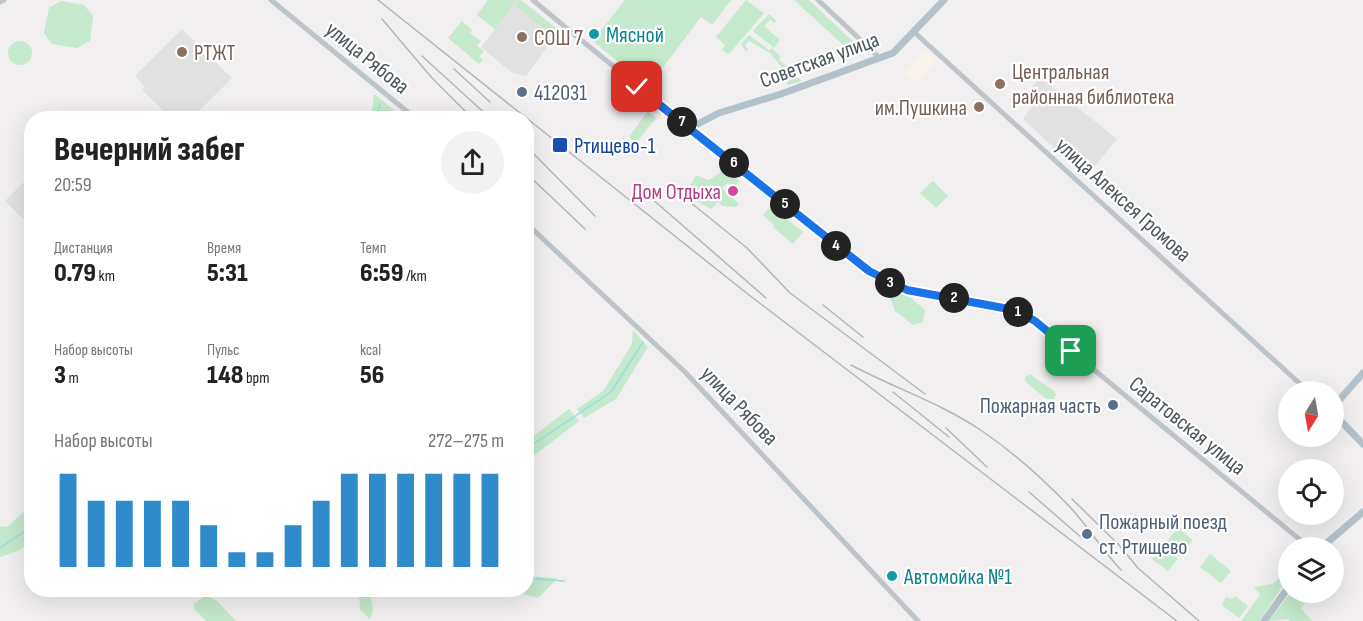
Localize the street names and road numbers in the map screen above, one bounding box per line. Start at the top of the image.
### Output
street label: улица Рябова [320,16,414,100]
street label: Советская улица [756,26,883,95]
street label: улица Алексея Громова [1050,132,1196,268]
street label: улица Рябова [694,361,783,451]
street label: Саратовская улица [1123,371,1251,481]

